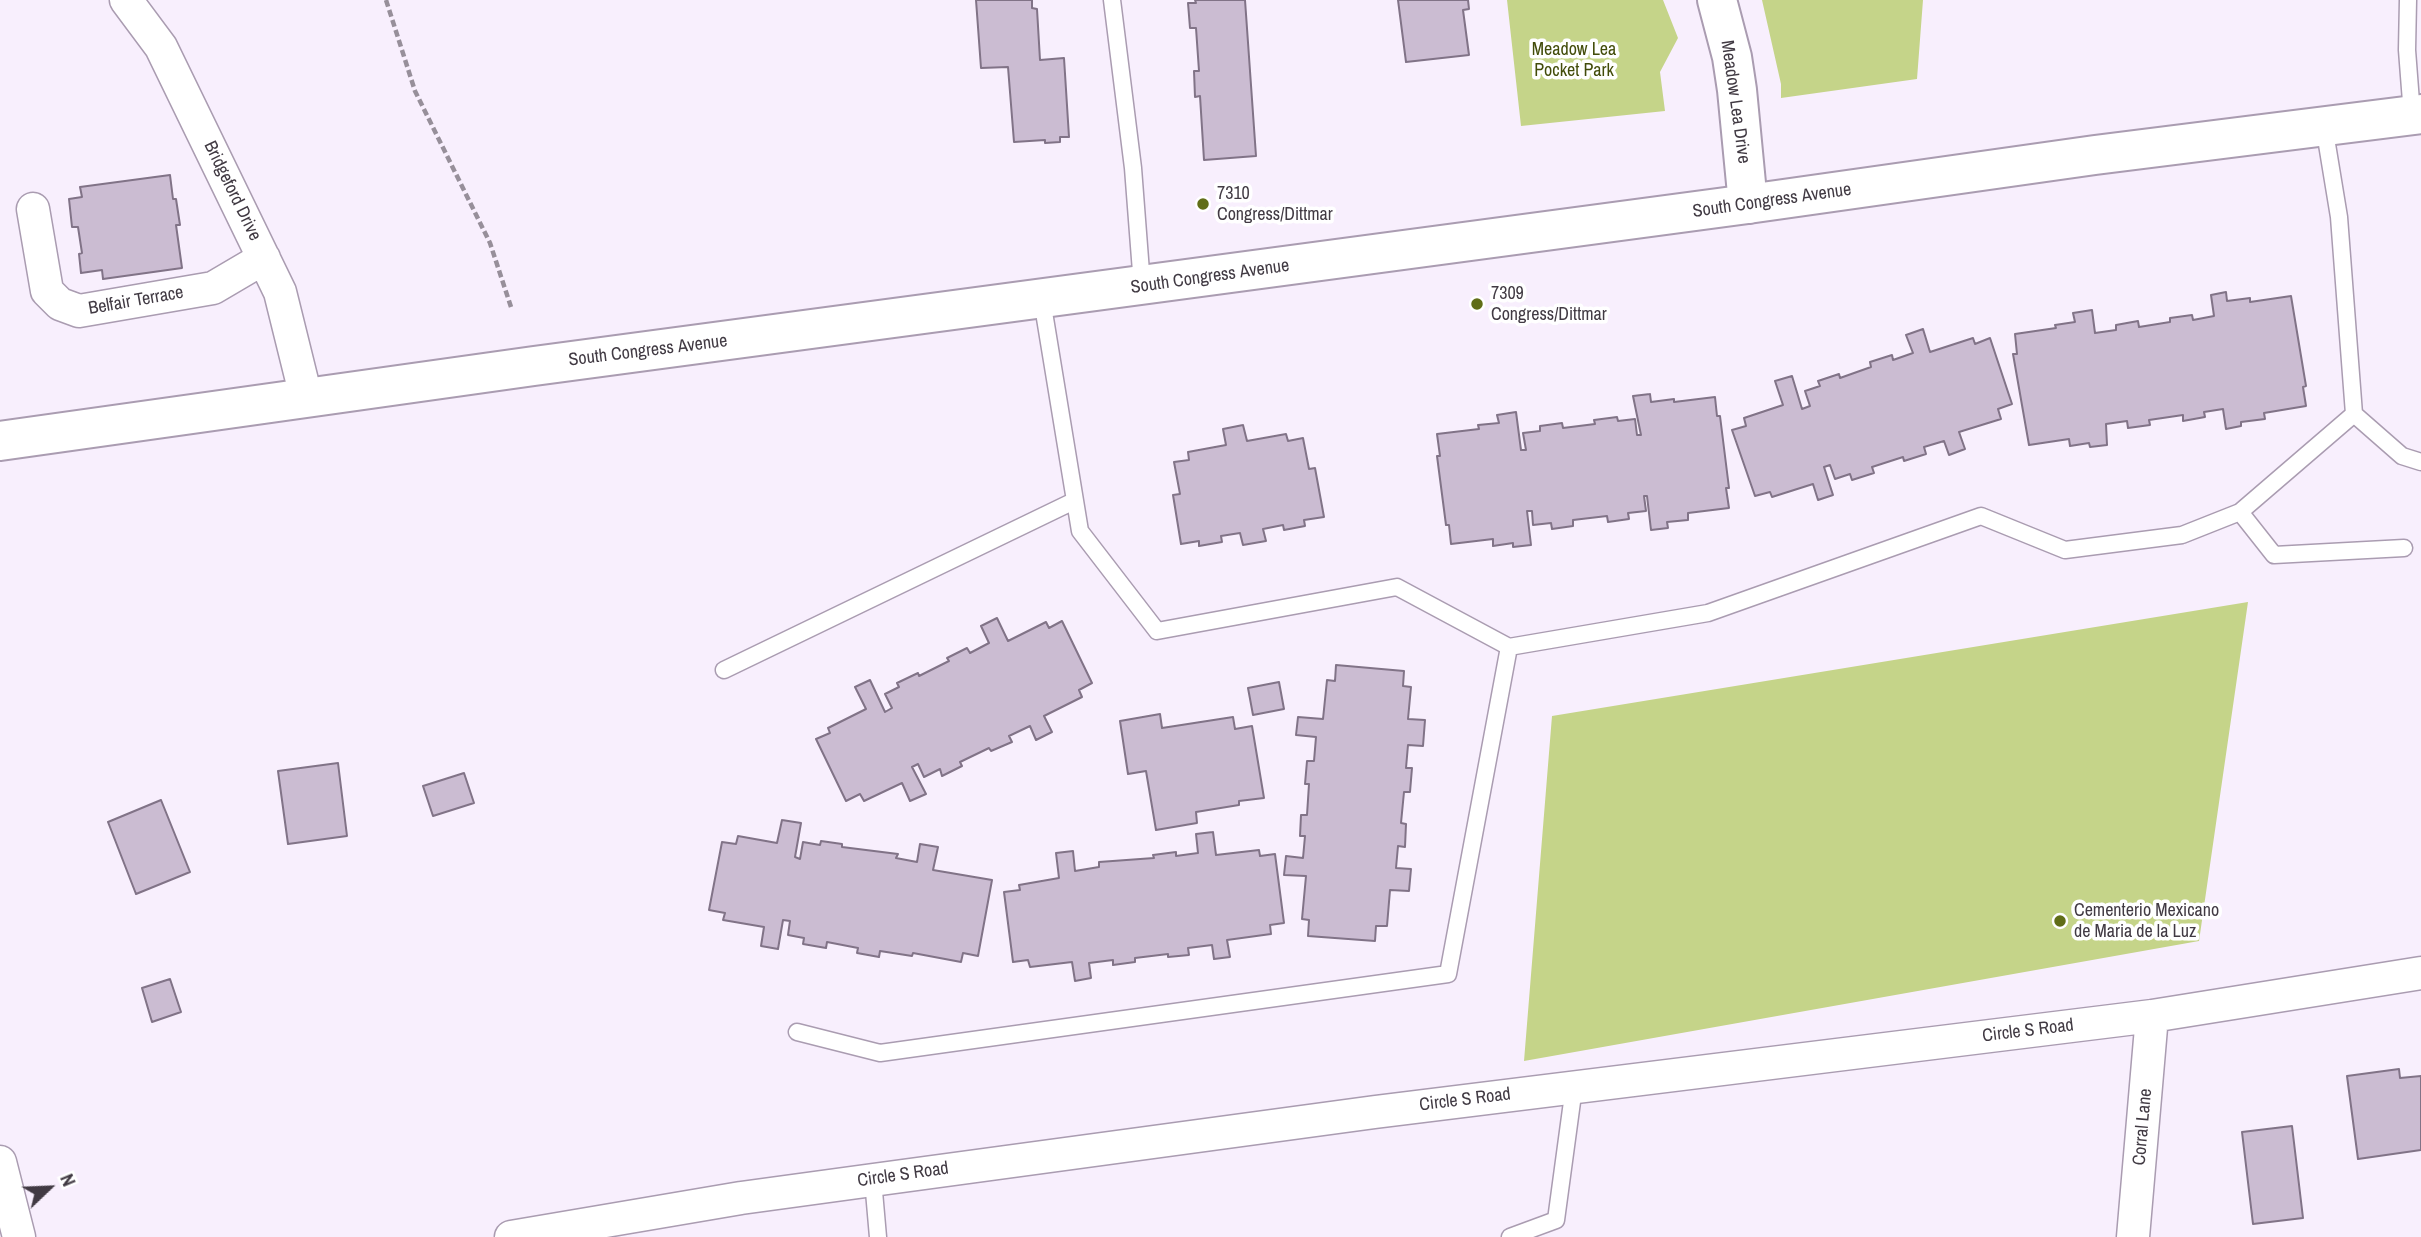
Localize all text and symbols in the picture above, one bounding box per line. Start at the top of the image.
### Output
park label: Meadow Lea Pocket Park [1532,39,1616,82]
street label: Meadow Lea Drive [1716,39,1754,165]
street label: Bridgeford Drive [199,138,265,244]
street label: South Congress Avenue [1691,179,1853,223]
place label: 7310 Congress/Dittmar [1217,183,1333,226]
marker: 7310 Congress/Dittmar [1195,196,1211,212]
street label: South Congress Avenue [1129,255,1291,299]
street label: Belfair Terrace [87,282,185,320]
place label: 7309 Congress/Dittmar [1491,283,1607,326]
marker: 7309 Congress/Dittmar [1469,296,1485,312]
street label: South Congress Avenue [567,331,729,371]
place label: Cementerio Mexicano de Maria de la Luz [2074,900,2219,942]
marker: Cementerio Mexicano de Maria de la Luz [2052,913,2068,929]
street label: Circle S Road [1981,1015,2075,1047]
street label: Circle S Road [1418,1084,1512,1116]
street label: Corral Lane [2129,1088,2157,1166]
north arrow [14,1153,84,1223]
street label: Circle S Road [856,1158,950,1192]
text: N [54,1170,82,1190]

